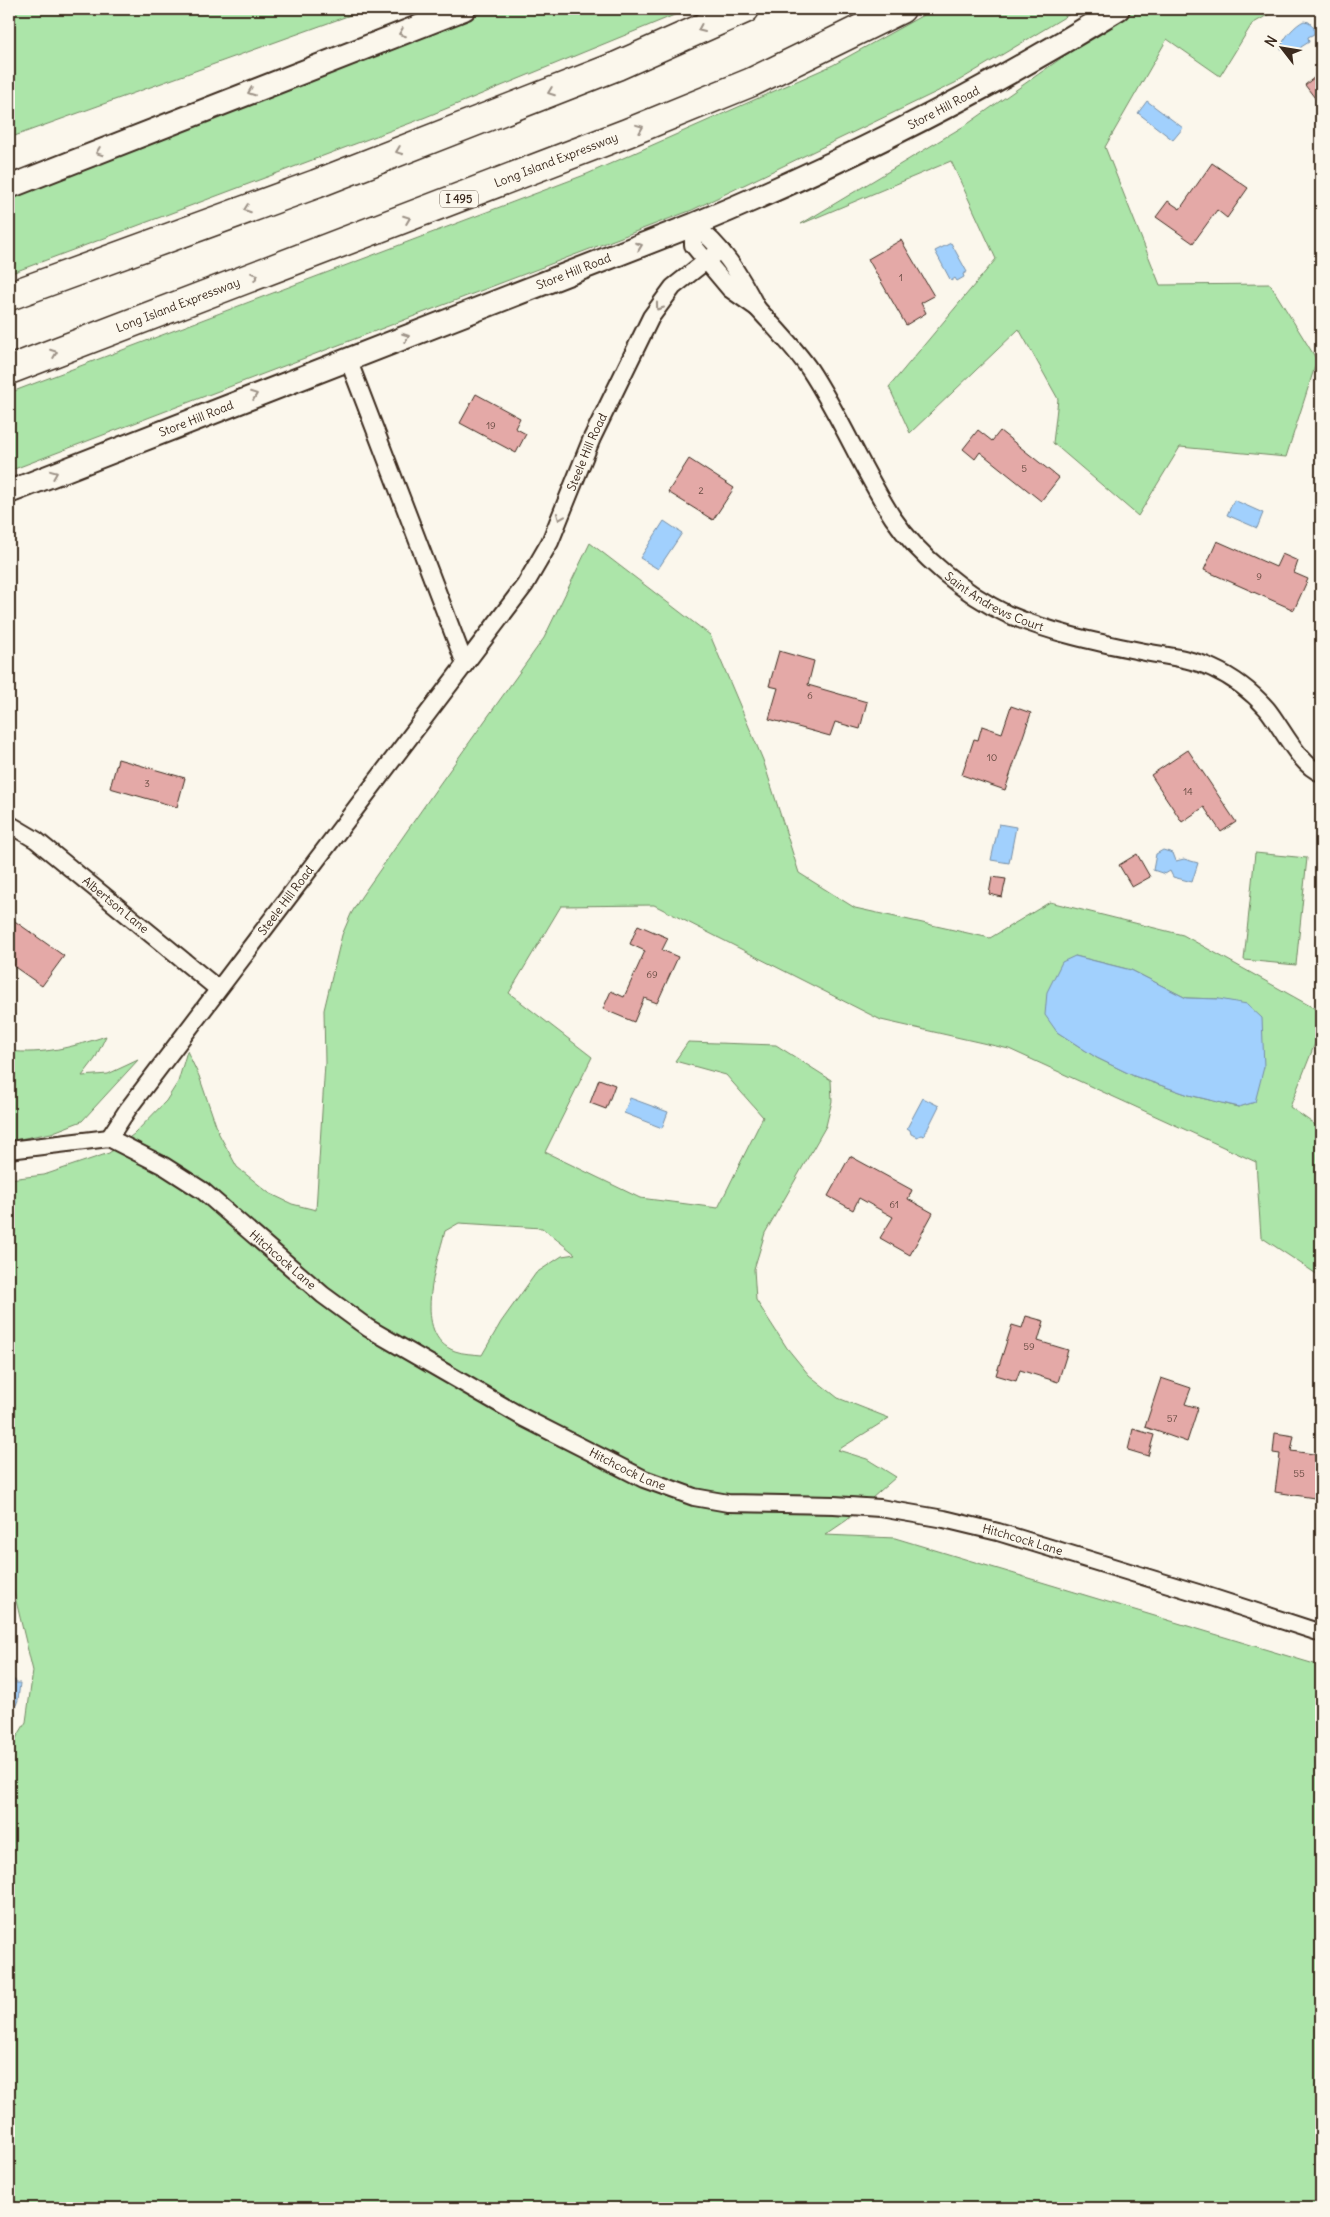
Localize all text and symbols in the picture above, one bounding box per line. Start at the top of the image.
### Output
north arrow [1258,22,1308,72]
one-way arrow [697,23,706,34]
one-way arrow [398,27,407,37]
text: N [1261,33,1281,50]
street label: Store Hill Road [905,83,982,132]
one-way arrow [247,86,255,96]
one-way arrow [547,86,556,96]
one-way arrow [635,124,644,134]
street label: Long Island Expressway [492,129,620,190]
one-way arrow [95,145,104,156]
one-way arrow [396,145,404,155]
road number: I 495 [440,190,478,208]
one-way arrow [244,203,252,213]
one-way arrow [402,215,411,225]
one-way arrow [634,241,642,251]
street label: Store Hill Road [534,250,613,293]
house number: 1 [899,271,903,284]
one-way arrow [251,272,259,282]
street label: Long Island Expressway [114,274,242,335]
one-way arrow [656,301,665,310]
one-way arrow [401,332,410,343]
one-way arrow [50,349,58,359]
one-way arrow [249,391,258,402]
street label: Store Hill Road [157,397,236,440]
street label: Steele Hill Road [563,411,610,493]
house number: 19 [486,419,496,432]
house number: 5 [1021,462,1027,475]
one-way arrow [49,469,58,480]
house number: 2 [698,484,704,497]
one-way arrow [556,512,567,521]
street label: Saint Andrews Court [942,569,1046,634]
house number: 9 [1256,570,1262,583]
house number: 6 [807,689,813,702]
house number: 10 [987,751,997,764]
house number: 3 [144,777,150,790]
house number: 14 [1183,785,1193,798]
street label: Steele Hill Road [254,863,316,938]
street label: Albertson Lane [80,873,152,936]
house number: 69 [646,968,658,981]
house number: 61 [889,1198,899,1211]
street label: Hitchcock Lane [247,1227,319,1292]
house number: 59 [1023,1340,1035,1353]
house number: 57 [1167,1412,1177,1425]
street label: Hitchcock Lane [587,1444,668,1493]
house number: 55 [1293,1467,1305,1480]
street label: Hitchcock Lane [981,1521,1065,1558]

